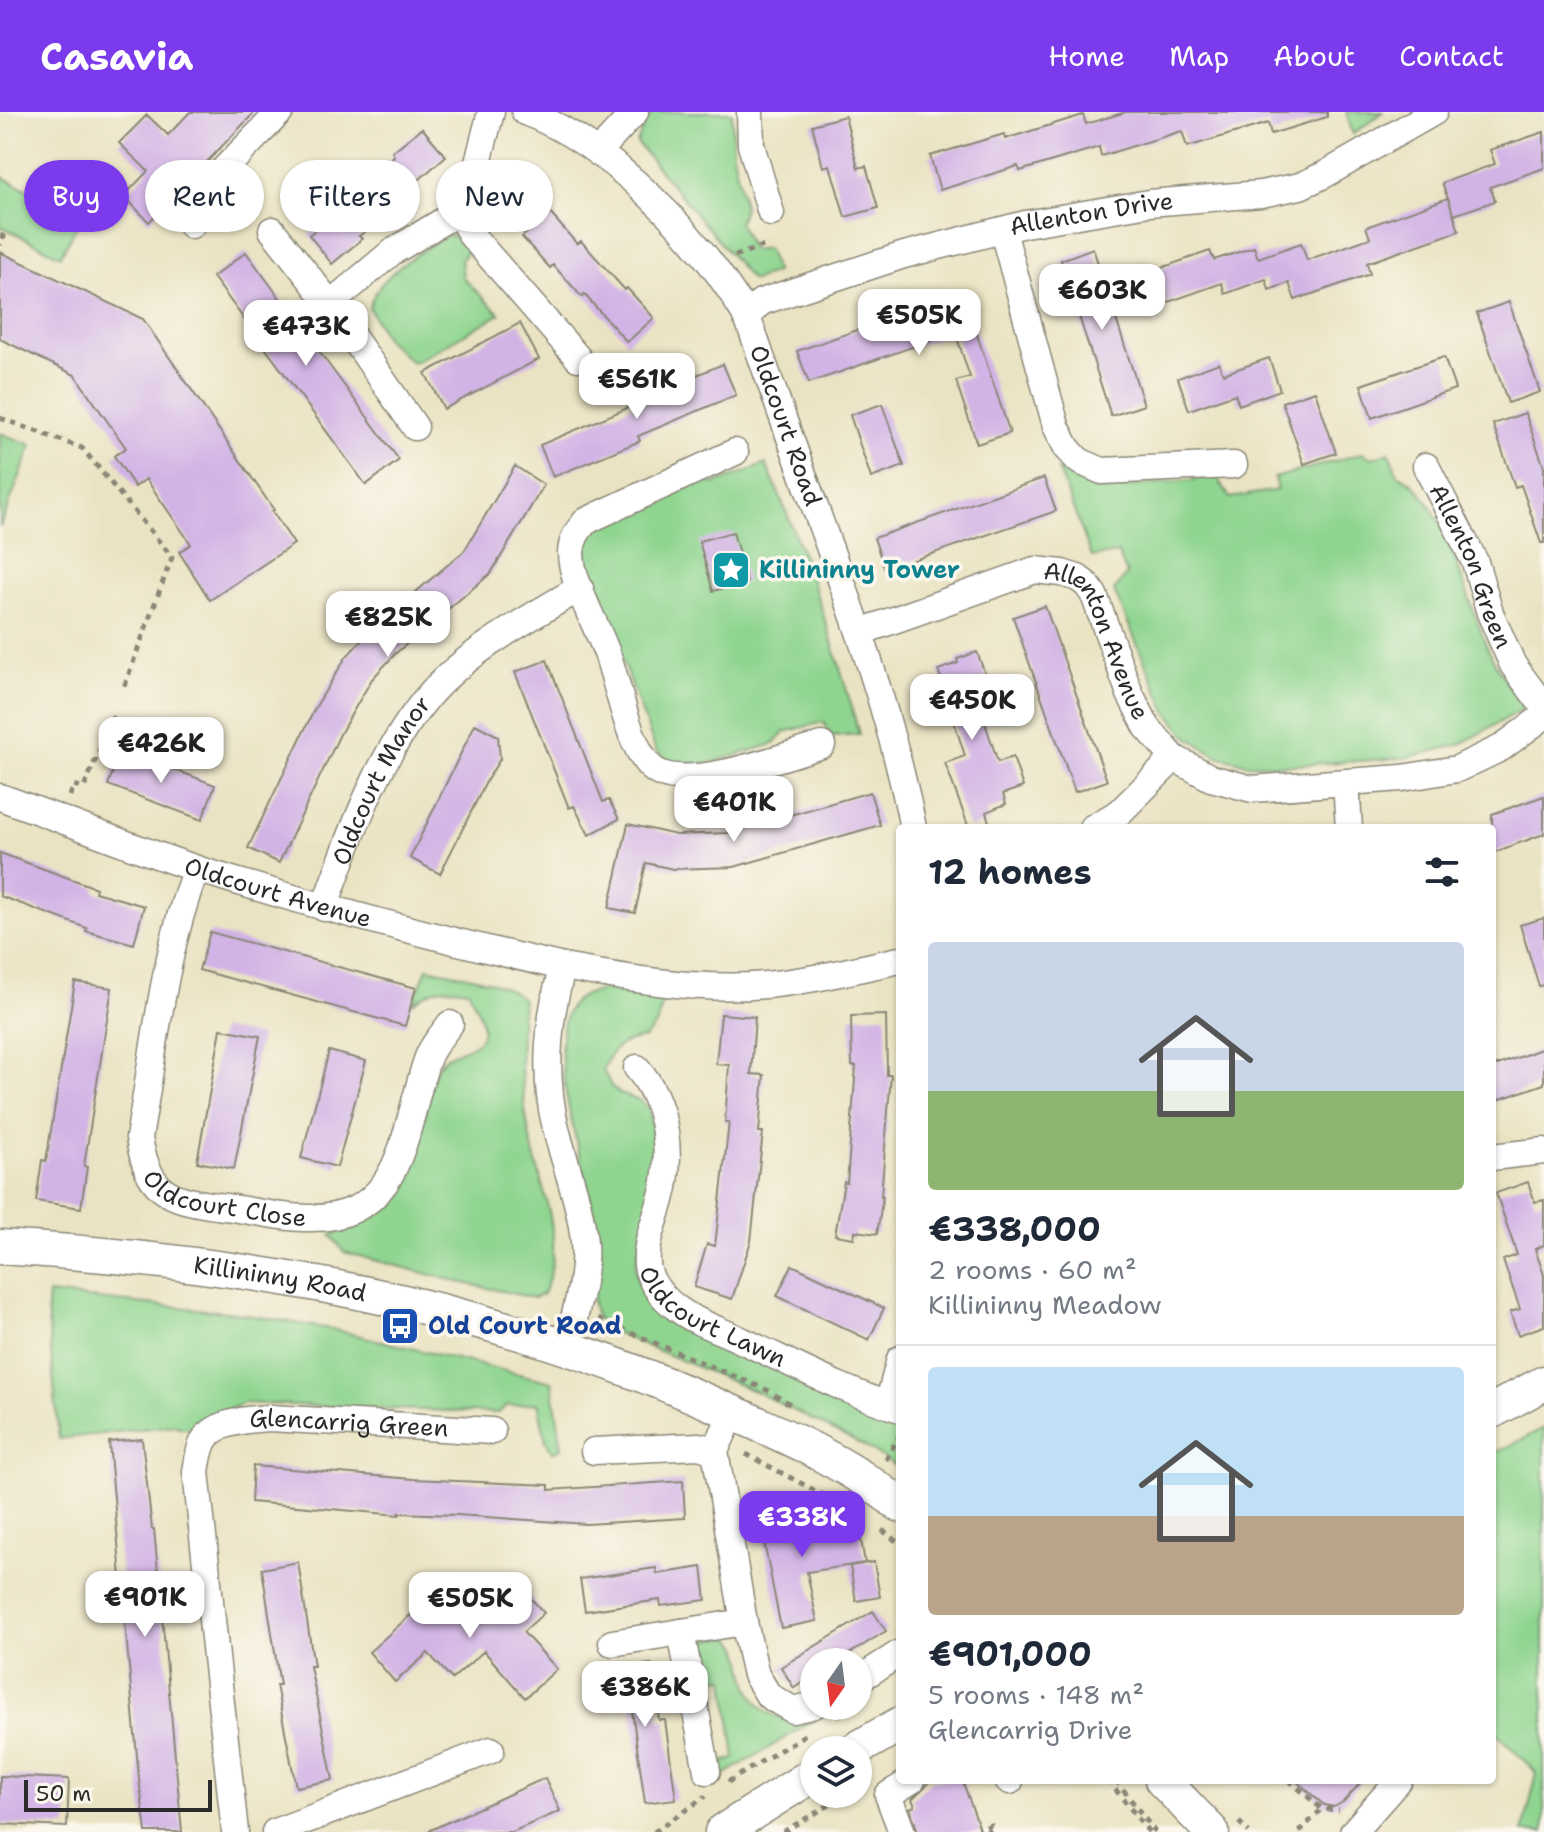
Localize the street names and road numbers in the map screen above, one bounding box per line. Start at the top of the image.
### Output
street label: Allenton Drive [1006,185,1175,243]
street label: Oldcourt Road [742,341,829,510]
street label: Allenton Green [1422,478,1520,653]
street label: Allenton Avenue [1042,555,1157,725]
street label: Oldcourt Manor [325,689,438,870]
street label: Oldcourt Avenue [180,850,375,935]
street label: Oldcourt Close [135,1163,307,1234]
street label: Killininny Road [192,1249,369,1309]
street label: Oldcourt Lawn [632,1262,791,1375]
street label: Glencarrig Green [248,1402,449,1444]

